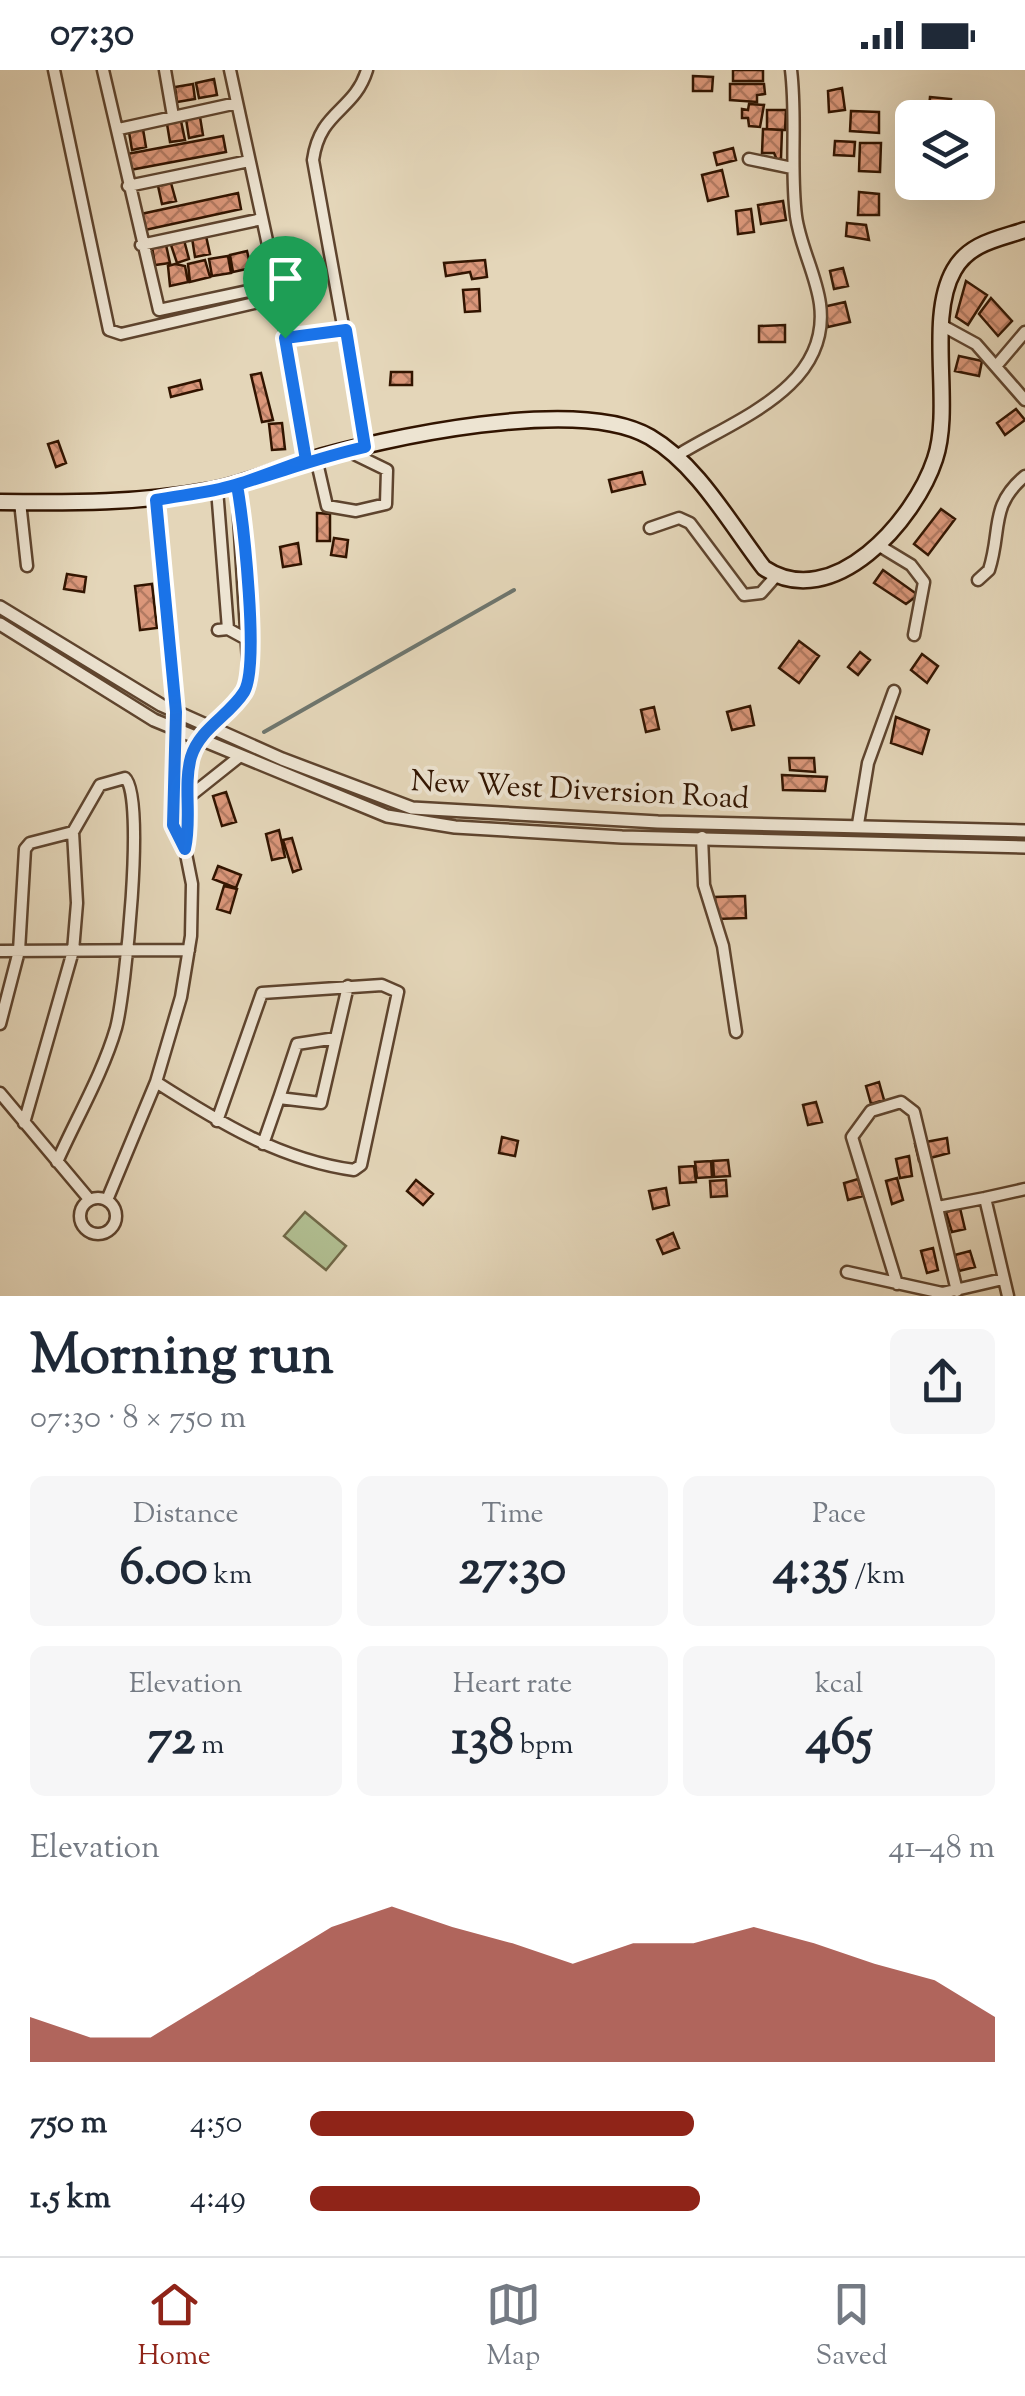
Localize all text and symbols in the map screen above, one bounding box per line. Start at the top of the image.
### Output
text: 07:30 [50,8,134,62]
map controls [895,100,995,200]
button: layers [895,100,995,200]
pin [243,236,328,339]
icon: arrive [258,251,313,306]
street label: New West Diversion Road [409,761,750,822]
text: Morning run [30,1319,334,1398]
button: share [890,1329,995,1434]
text: 07:30 · 8 × 750 m [30,1396,246,1442]
text: Distance [133,1495,239,1535]
text: Time [481,1495,544,1535]
text: Pace [812,1495,866,1535]
text: 6.00 [120,1535,208,1607]
text: 27:30 [459,1535,566,1607]
text: 4:35 [773,1535,849,1607]
text: km [208,1556,252,1596]
text: /km [849,1556,905,1596]
text: Elevation [129,1665,243,1705]
text: Heart rate [453,1665,572,1705]
text: kcal [815,1665,863,1705]
text: 72 [147,1705,195,1777]
text: 138 [452,1705,514,1777]
text: 465 [806,1705,873,1777]
text: m [195,1726,224,1766]
text: bpm [514,1726,573,1766]
text: Elevation [30,1826,160,1872]
text: 41–48 m [888,1826,995,1872]
text: 750 m [30,2101,107,2147]
text: 4:50 [190,2101,242,2147]
text: 1.5 km [30,2176,111,2222]
text: 4:49 [190,2176,246,2222]
tab: Home [137,2277,211,2377]
tab: Map [486,2277,541,2377]
tab: Saved [816,2277,888,2377]

